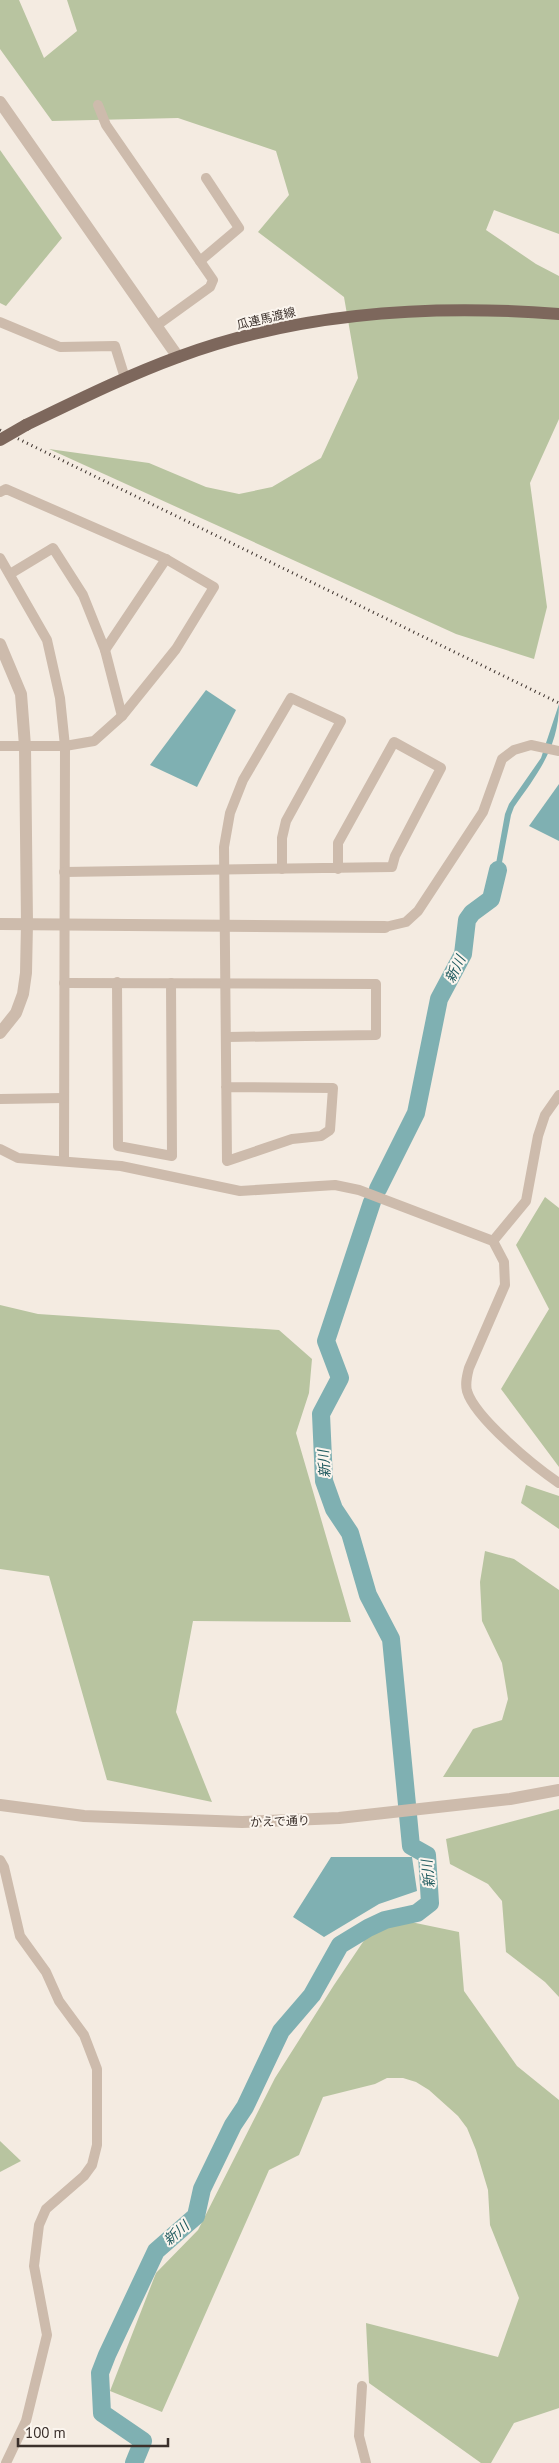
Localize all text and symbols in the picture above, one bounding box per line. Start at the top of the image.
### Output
street label: 瓜連馬渡線 [235,304,297,332]
water label: 新川 [441,951,470,986]
water label: 新川 [314,1447,334,1479]
street label: かえで通り [250,1812,310,1830]
water label: 新川 [417,1857,438,1889]
water label: 新川 [160,2216,194,2249]
scale bar [18,2416,168,2448]
text: 100 m [25,2423,66,2442]

